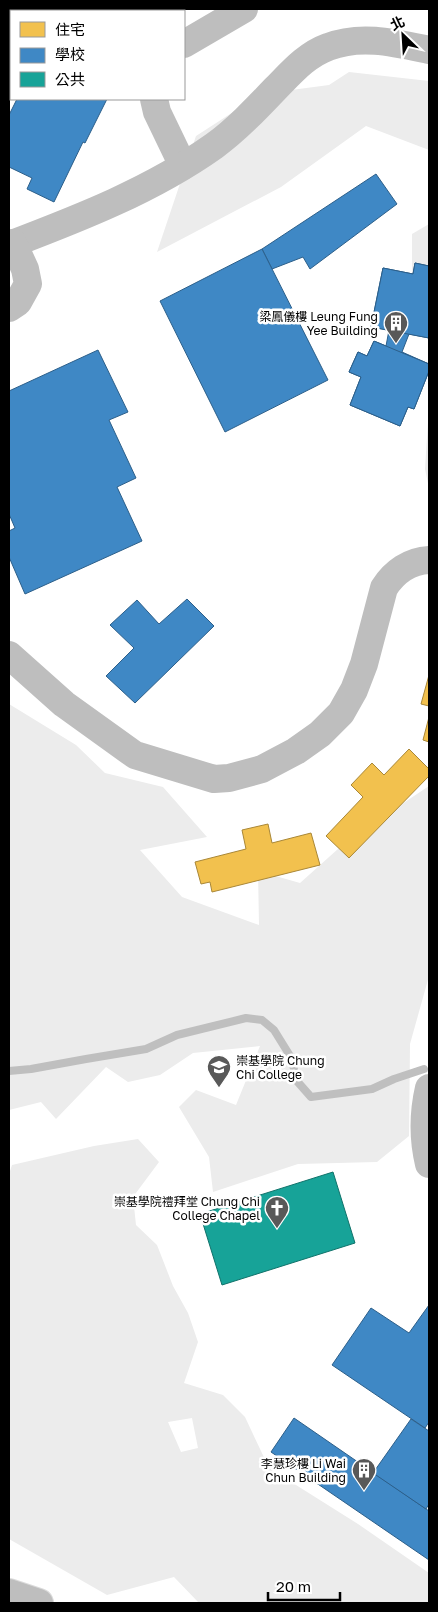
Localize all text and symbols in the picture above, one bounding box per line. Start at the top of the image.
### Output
legend [10,10,185,100]
north arrow [378,10,428,60]
text: 北 [387,12,407,33]
text: 住宅 [55,20,85,38]
text: 學校 [55,45,85,63]
text: 公共 [55,70,85,88]
place label: 梁鳳儀樓 Leung Fung Yee Building [259,309,378,338]
building icon: 梁鳳儀樓 Leung Fung Yee Building [383,310,409,344]
place label: 崇基學院 Chung Chi College [236,1053,325,1082]
school or university icon: 崇基學院 Chung Chi College [206,1054,232,1088]
place label: 崇基學院禮拜堂 Chung Chi College Chapel [114,1194,260,1223]
church icon: 崇基學院禮拜堂 Chung Chi College Chapel [264,1195,290,1229]
place label: 李慧珍樓 Li Wai Chun Building [261,1456,346,1485]
building icon: 李慧珍樓 Li Wai Chun Building [351,1457,377,1491]
scale bar [268,1570,340,1602]
text: 20 m [276,1577,311,1595]

